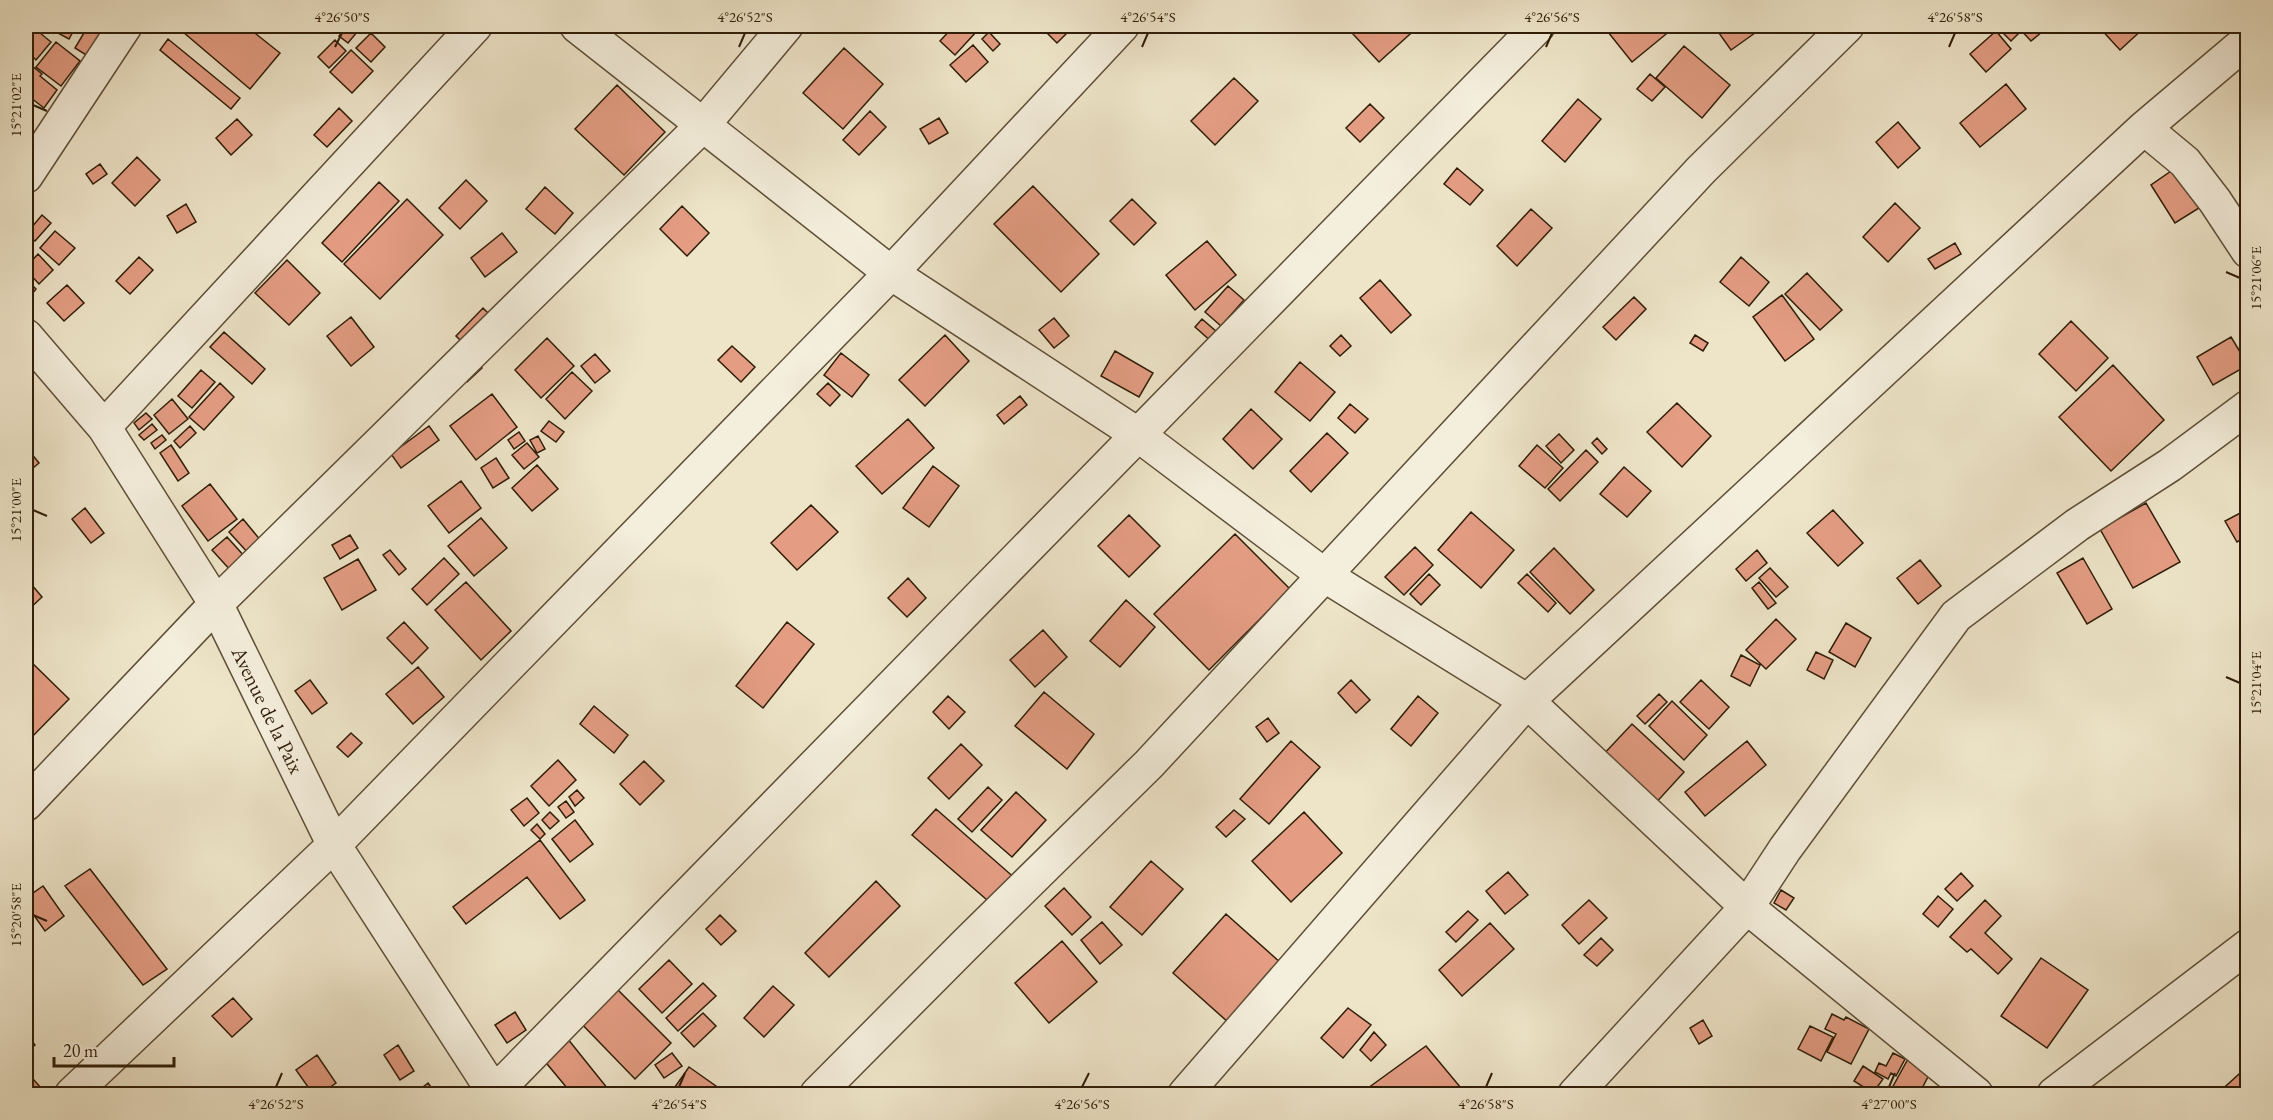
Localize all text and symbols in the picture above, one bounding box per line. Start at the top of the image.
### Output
text: 4°26'50"S [314,7,370,26]
text: 4°26'52"S [717,7,773,26]
text: 4°26'54"S [1120,7,1176,26]
text: 4°26'56"S [1524,7,1580,26]
text: 4°26'58"S [1927,7,1983,26]
text: 15°21'02"E [6,72,25,137]
text: 15°21'06"E [2246,245,2265,310]
text: 15°21'00"E [6,477,25,542]
street label: Avenue de la Paix [225,641,310,778]
text: 15°21'04"E [2246,650,2265,715]
text: 15°20'58"E [6,882,25,947]
scale bar [54,1030,174,1068]
text: 20 m [63,1039,98,1062]
text: 4°26'52"S [248,1094,304,1113]
text: 4°26'54"S [651,1094,707,1113]
text: 4°26'56"S [1054,1094,1110,1113]
text: 4°26'58"S [1458,1094,1514,1113]
text: 4°27'00"S [1861,1094,1917,1113]

